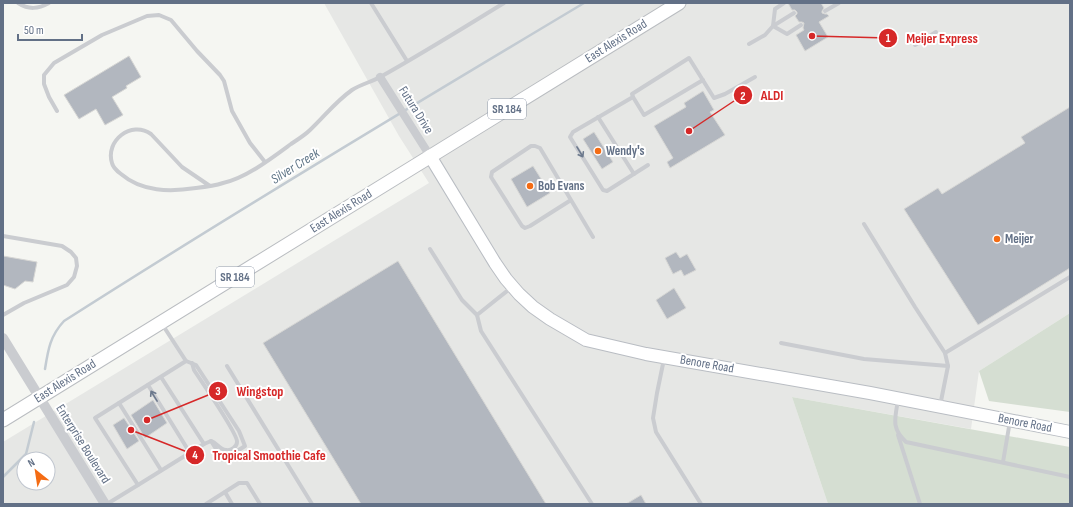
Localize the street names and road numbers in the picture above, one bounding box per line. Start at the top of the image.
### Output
street label: East Alexis Road [582,16,650,66]
street label: Futura Drive [395,83,437,137]
road number: SR 184 [488,99,526,119]
street label: East Alexis Road [307,186,375,236]
road number: SR 184 [216,267,254,287]
street label: Benore Road [679,351,735,377]
street label: East Alexis Road [31,356,99,406]
street label: Enterprise Boulevard [52,401,114,487]
street label: Benore Road [997,410,1053,436]

